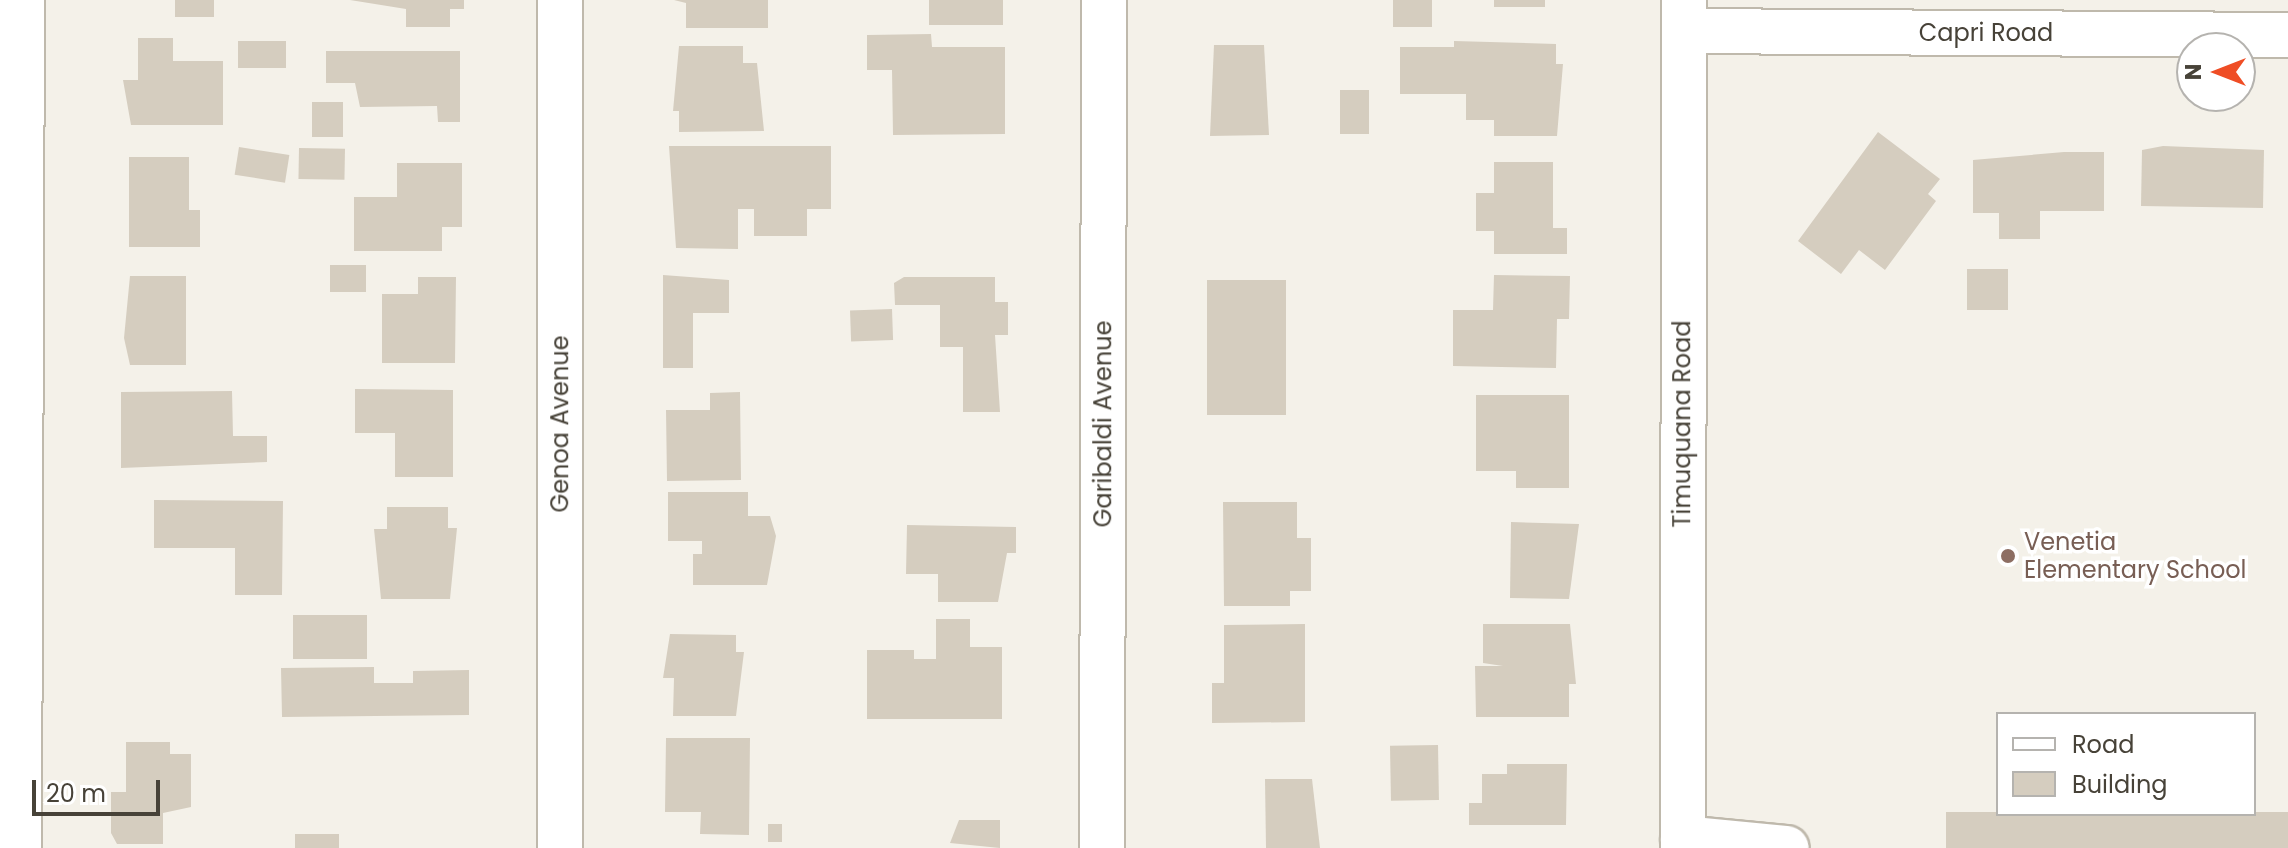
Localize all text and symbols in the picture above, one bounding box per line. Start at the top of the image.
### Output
street label: Capri Road [1919,19,2053,47]
north arrow [2176,32,2256,112]
text: N [2178,64,2209,80]
street label: Timuquana Road [1668,320,1696,528]
street label: Garibaldi Avenue [1089,321,1117,527]
street label: Genoa Avenue [546,335,574,513]
place label: Venetia Elementary School [2024,528,2247,584]
marker: Venetia Elementary School [1999,547,2017,565]
legend [1996,712,2256,816]
text: Road [2072,728,2134,761]
scale bar [36,764,164,814]
text: Building [2072,768,2168,801]
text: 20 m [46,777,106,810]

